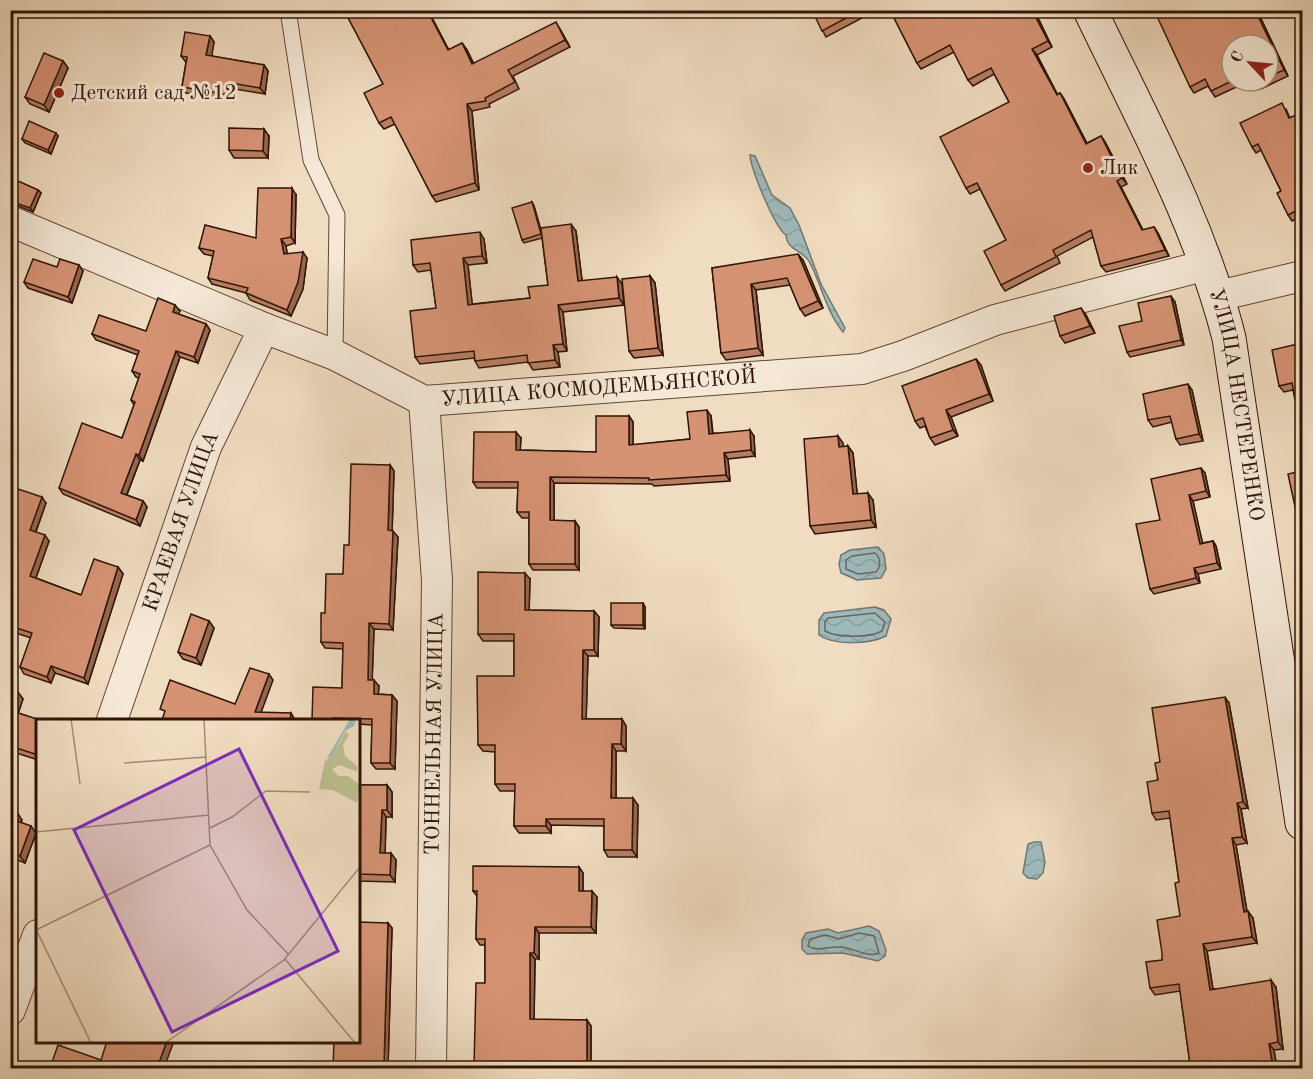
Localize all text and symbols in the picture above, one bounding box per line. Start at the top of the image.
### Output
north arrow [1220,33,1280,93]
text: С [1229,49,1248,66]
place label: Детский сад №12 [71,83,237,104]
marker: Детский сад №12 [52,86,66,100]
place label: Лик [1100,158,1139,179]
marker: Лик [1081,161,1095,175]
street label: УЛИЦА НЕСТЕРЕНКО [1205,286,1267,522]
street label: УЛИЦА КОСМОДЕМЬЯНСКОЙ [440,361,757,410]
street label: КРАЕВАЯ УЛИЦА [140,428,223,615]
street label: ТОННЕЛЬНАЯ УЛИЦА [422,613,448,855]
inset map [36,719,360,1043]

